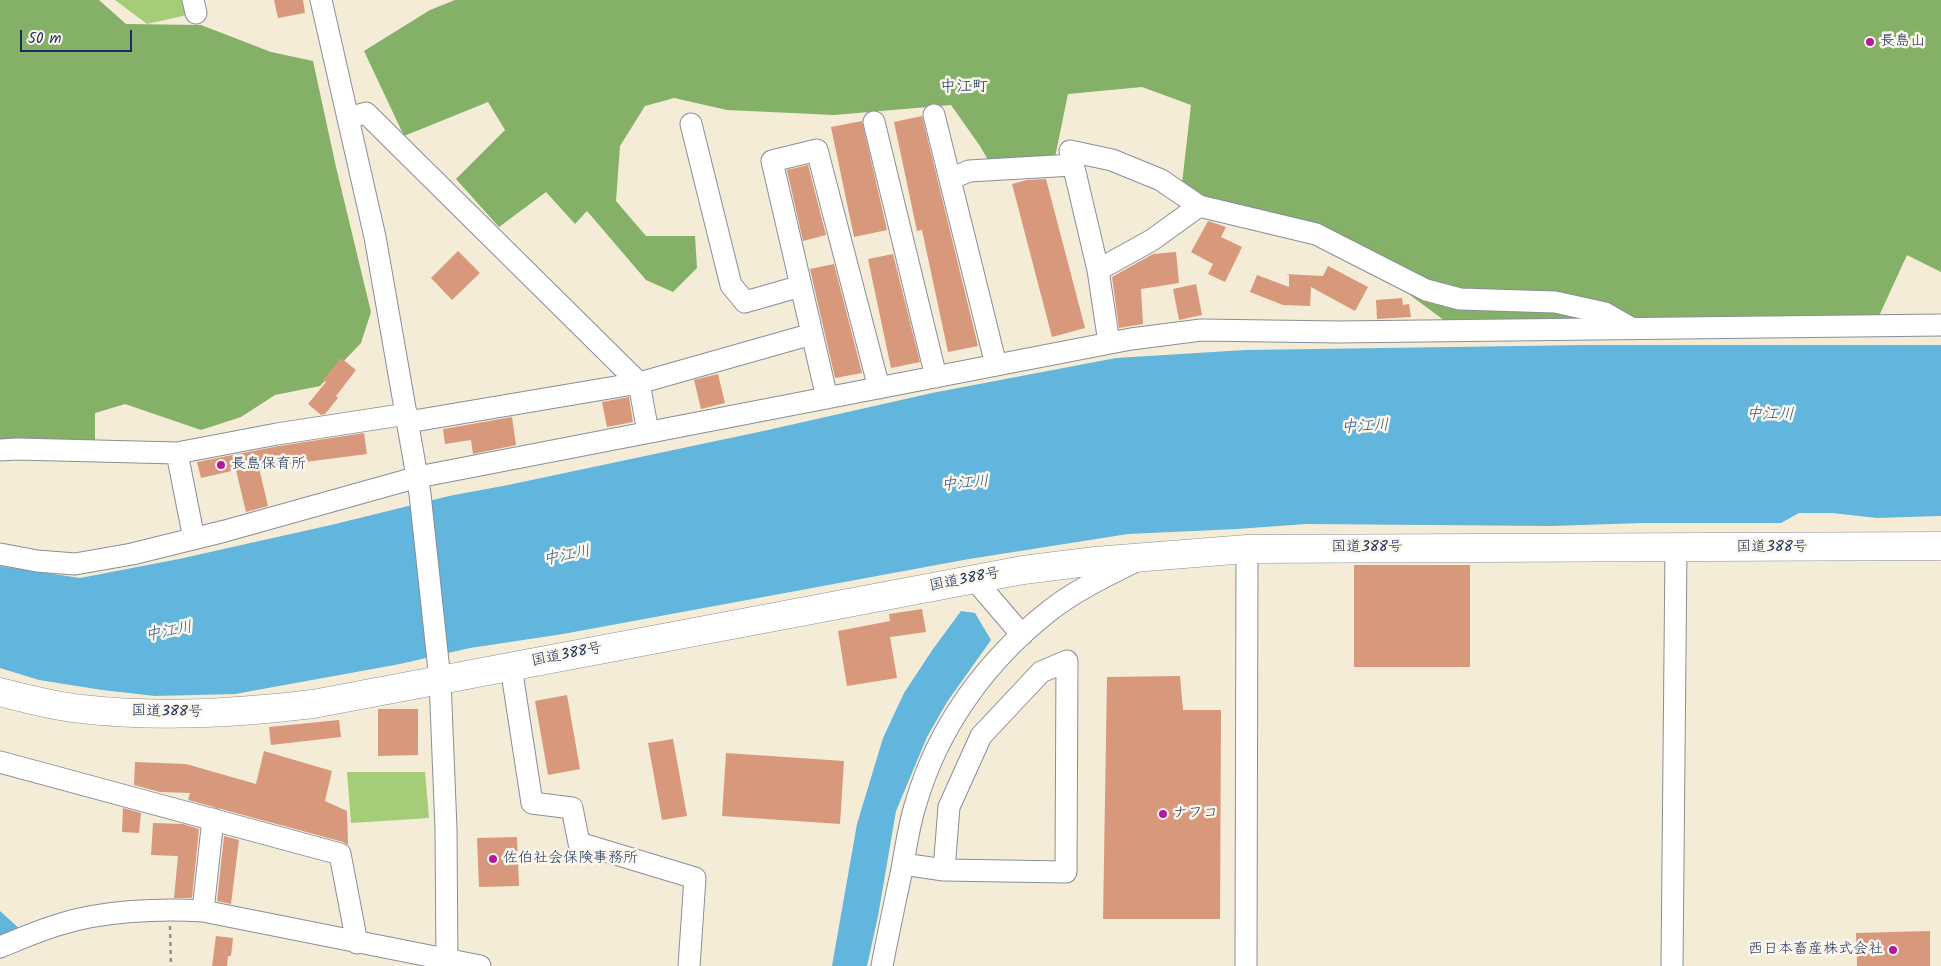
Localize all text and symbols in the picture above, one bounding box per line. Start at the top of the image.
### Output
scale bar [22,20,135,52]
text: 50 m [28,27,62,51]
place label: 長島山 [1880,33,1925,51]
marker: 長島山 [1864,36,1876,48]
district label: 中江町 [940,78,988,98]
water label: 中江川 [1746,406,1794,426]
water label: 中江川 [1341,417,1389,439]
place label: 長島保育所 [231,456,306,474]
marker: 長島保育所 [215,459,227,471]
water label: 中江川 [940,473,990,497]
street label: 国道388号 [1331,539,1403,557]
street label: 国道388号 [1736,539,1808,557]
water label: 中江川 [542,543,592,571]
street label: 国道388号 [928,565,1002,597]
water label: 中江川 [144,619,194,647]
street label: 国道388号 [530,640,604,672]
street label: 国道388号 [131,703,203,723]
place label: ナフコ [1173,805,1218,823]
marker: ナフコ [1157,808,1169,820]
place label: 佐伯社会保険事務所 [503,850,638,868]
marker: 佐伯社会保険事務所 [487,853,499,865]
place label: 西日本畜産株式会社 [1748,941,1883,959]
marker: 西日本畜産株式会社 [1887,944,1899,956]

